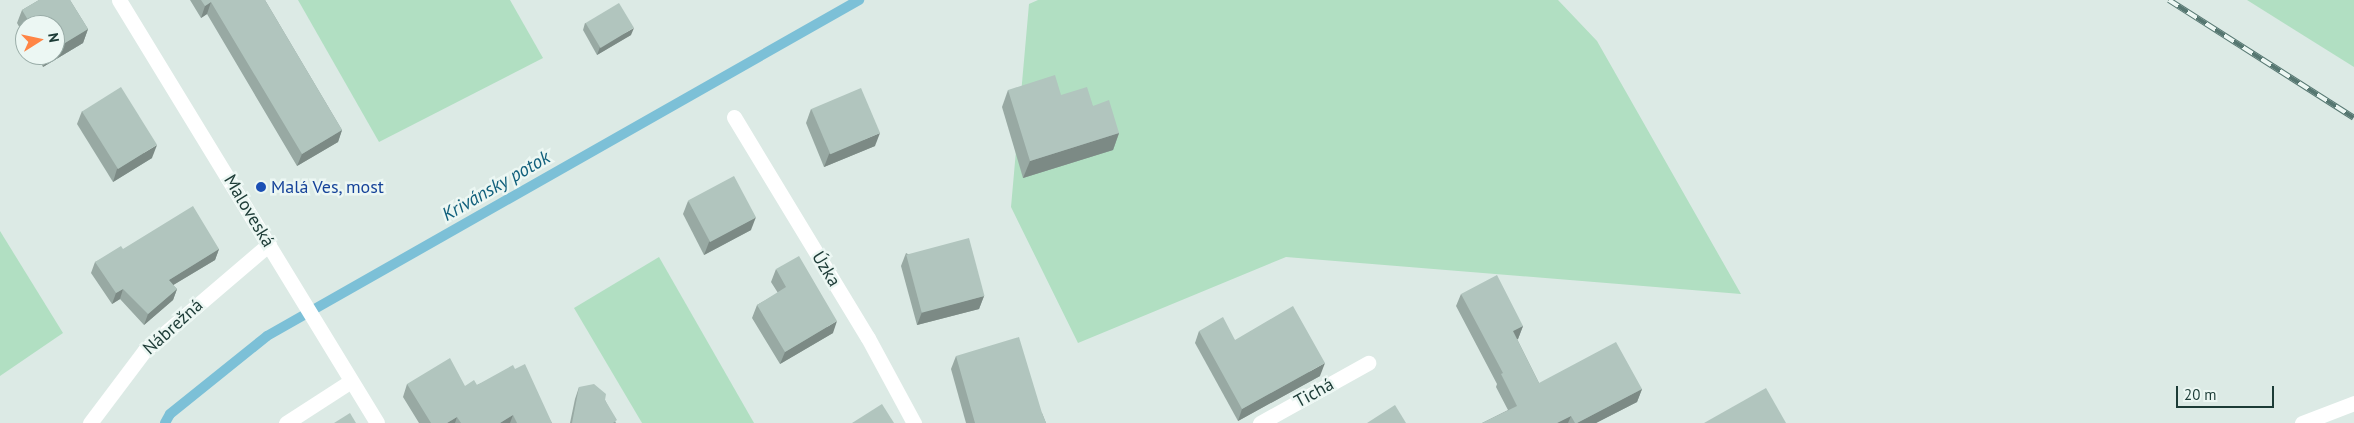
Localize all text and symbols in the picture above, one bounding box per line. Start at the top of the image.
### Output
north arrow [15,15,65,65]
text: N [44,31,63,44]
water label: Krivánsky potok [438,146,554,226]
street label: Maloveská [219,171,279,251]
place label: Malá Ves, most [271,176,386,198]
marker: Malá Ves, most [255,181,267,193]
street label: Úzka [807,247,845,291]
street label: Nábrežná [139,295,207,359]
street label: Tichá [1291,373,1337,413]
scale bar [2179,376,2276,408]
text: 20 m [2184,385,2217,404]

